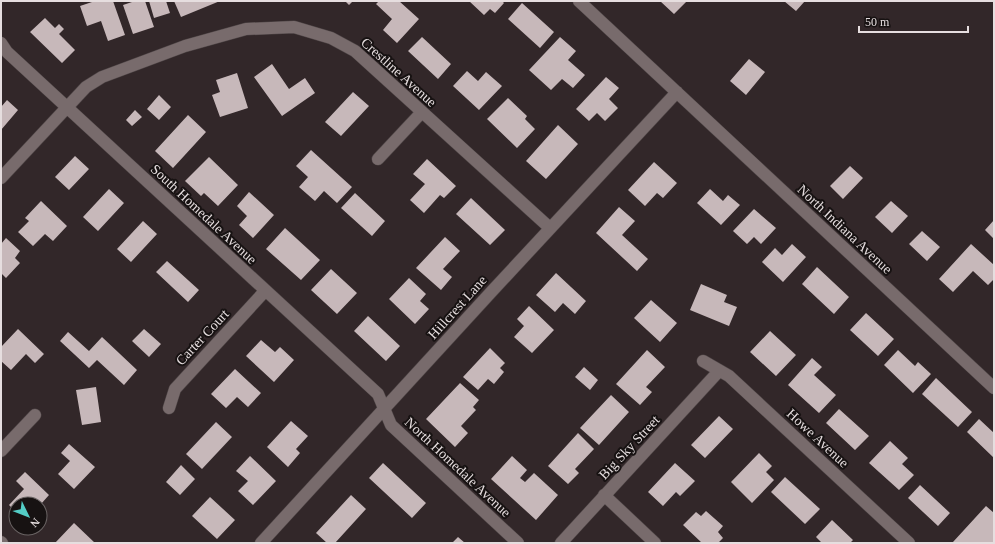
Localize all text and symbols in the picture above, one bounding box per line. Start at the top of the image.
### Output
scale bar [859,8,968,34]
text: 50 m [865,15,890,29]
street label: Crestline Avenue [358,35,439,110]
street label: South Homedale Avenue [148,162,260,267]
street label: North Indiana Avenue [794,182,895,277]
street label: Hillcrest Lane [425,273,490,342]
street label: Carter Court [173,306,232,368]
street label: Howe Avenue [784,406,852,471]
street label: Big Sky Street [596,412,663,482]
street label: North Homedale Avenue [402,415,514,520]
north arrow [8,496,48,536]
text: N [28,516,42,530]

